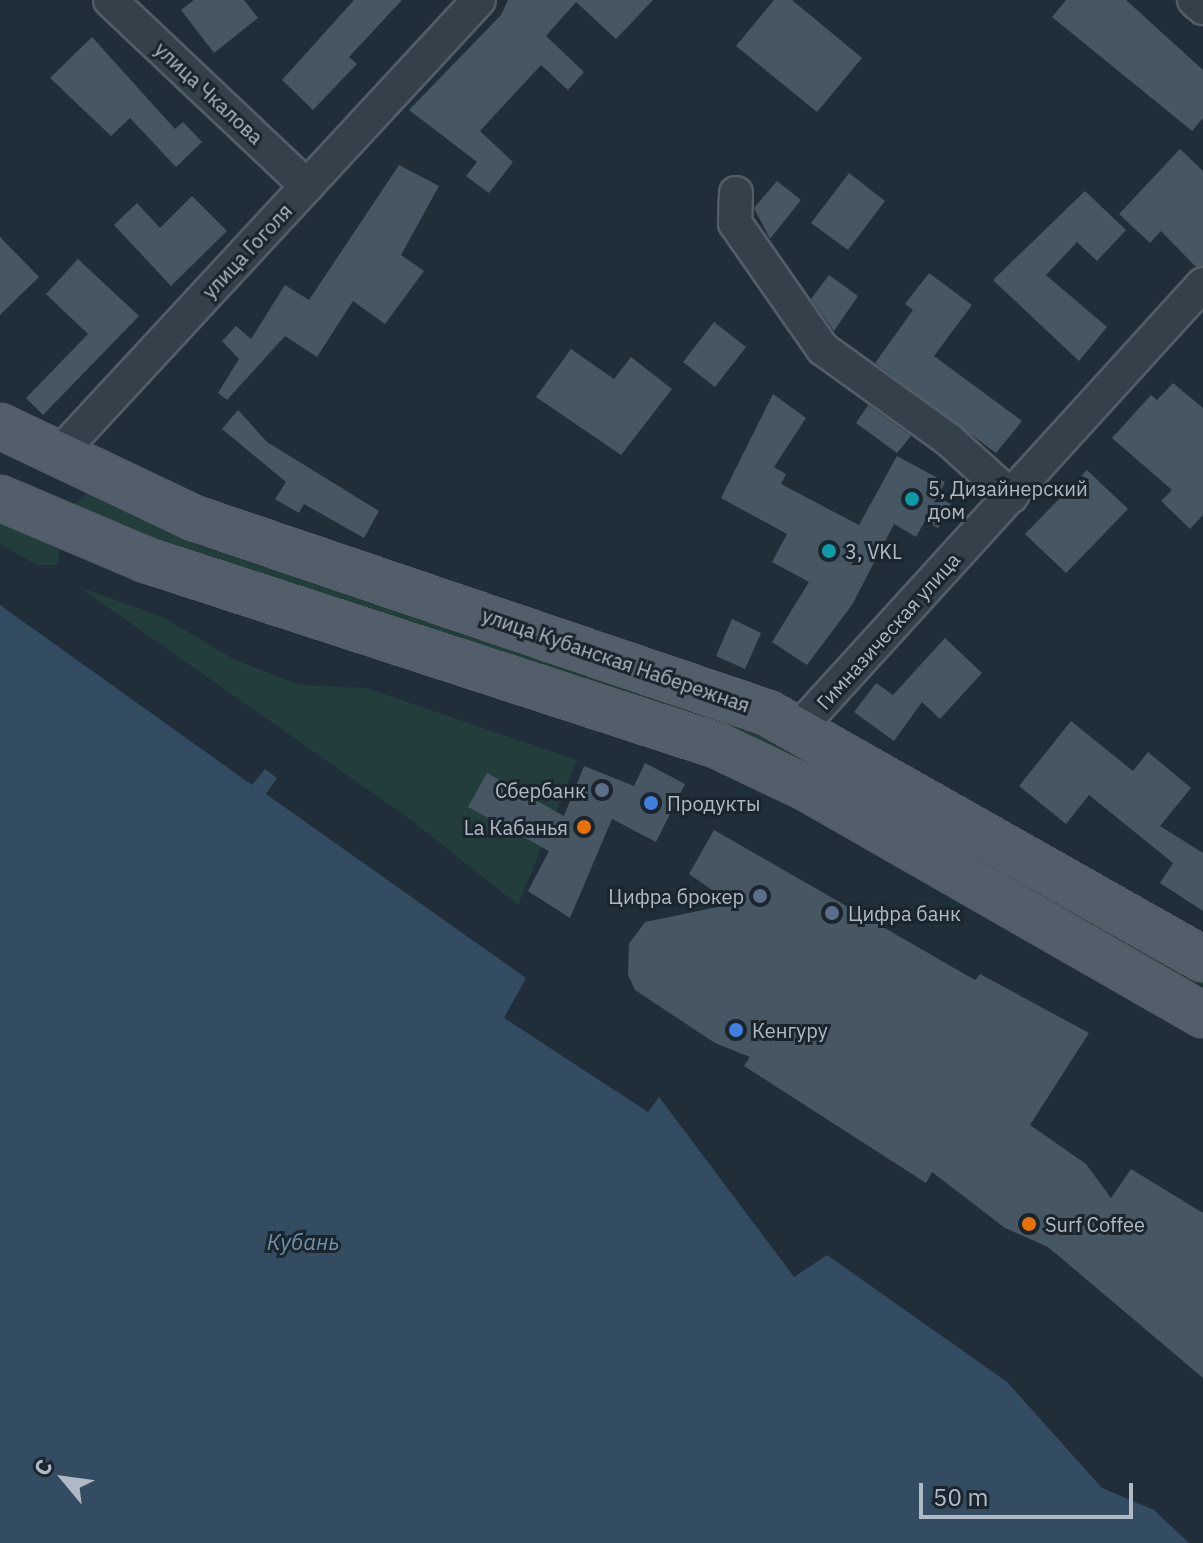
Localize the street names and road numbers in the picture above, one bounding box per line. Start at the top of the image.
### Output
street label: улица Чкалова [150,37,268,149]
street label: улица Гоголя [197,199,297,303]
street label: Гимназическая улица [811,548,965,714]
street label: улица Кубанская Набережная [479,603,753,717]

